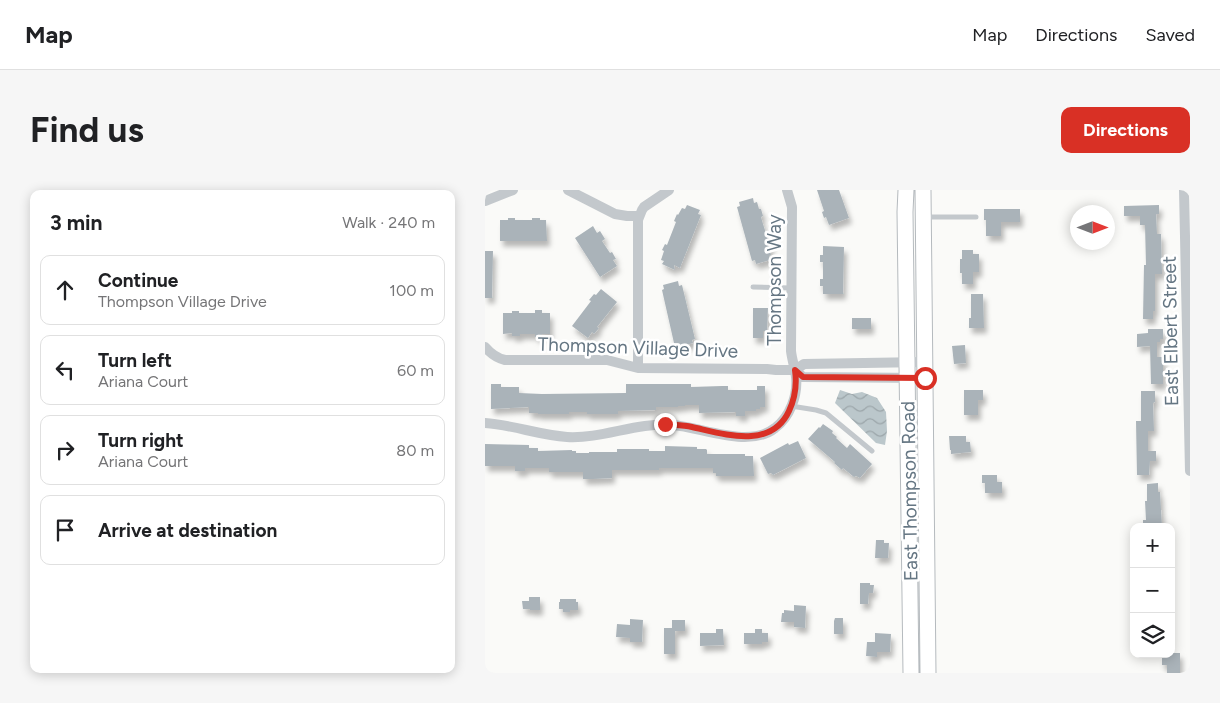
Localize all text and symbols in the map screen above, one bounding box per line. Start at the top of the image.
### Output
text: Map [25,20,73,49]
text: Map [972,24,1007,46]
text: Directions [1035,24,1117,46]
text: Saved [1145,24,1195,46]
button: Directions [1061,107,1190,153]
text: Find us [30,109,144,151]
north arrow [1070,205,1115,250]
text: 3 min [50,210,102,235]
text: Walk · 240 m [342,213,435,232]
street label: Thompson Way [763,214,786,346]
street label: East Elbert Street [1158,256,1183,406]
text: Continue [98,269,178,292]
icon: ahead [51,276,79,304]
text: 100 m [389,281,434,300]
text: Thompson Village Drive [98,292,267,311]
street label: Thompson Village Drive [537,333,739,362]
text: Turn left [98,349,172,372]
icon: left [51,356,79,384]
text: 60 m [397,361,434,380]
route start [914,367,937,390]
text: Ariana Court [98,372,188,391]
street label: East Thompson Road [896,401,923,581]
route end [654,413,677,436]
text: Turn right [98,429,184,452]
icon: right [51,436,79,464]
text: 80 m [396,441,434,460]
text: Ariana Court [98,452,188,471]
icon: arrive [51,516,79,544]
text: Arrive at destination [98,519,277,542]
map controls [1130,523,1175,658]
button: + [1130,523,1175,568]
button: − [1130,568,1175,613]
button: layers [1130,613,1175,658]

